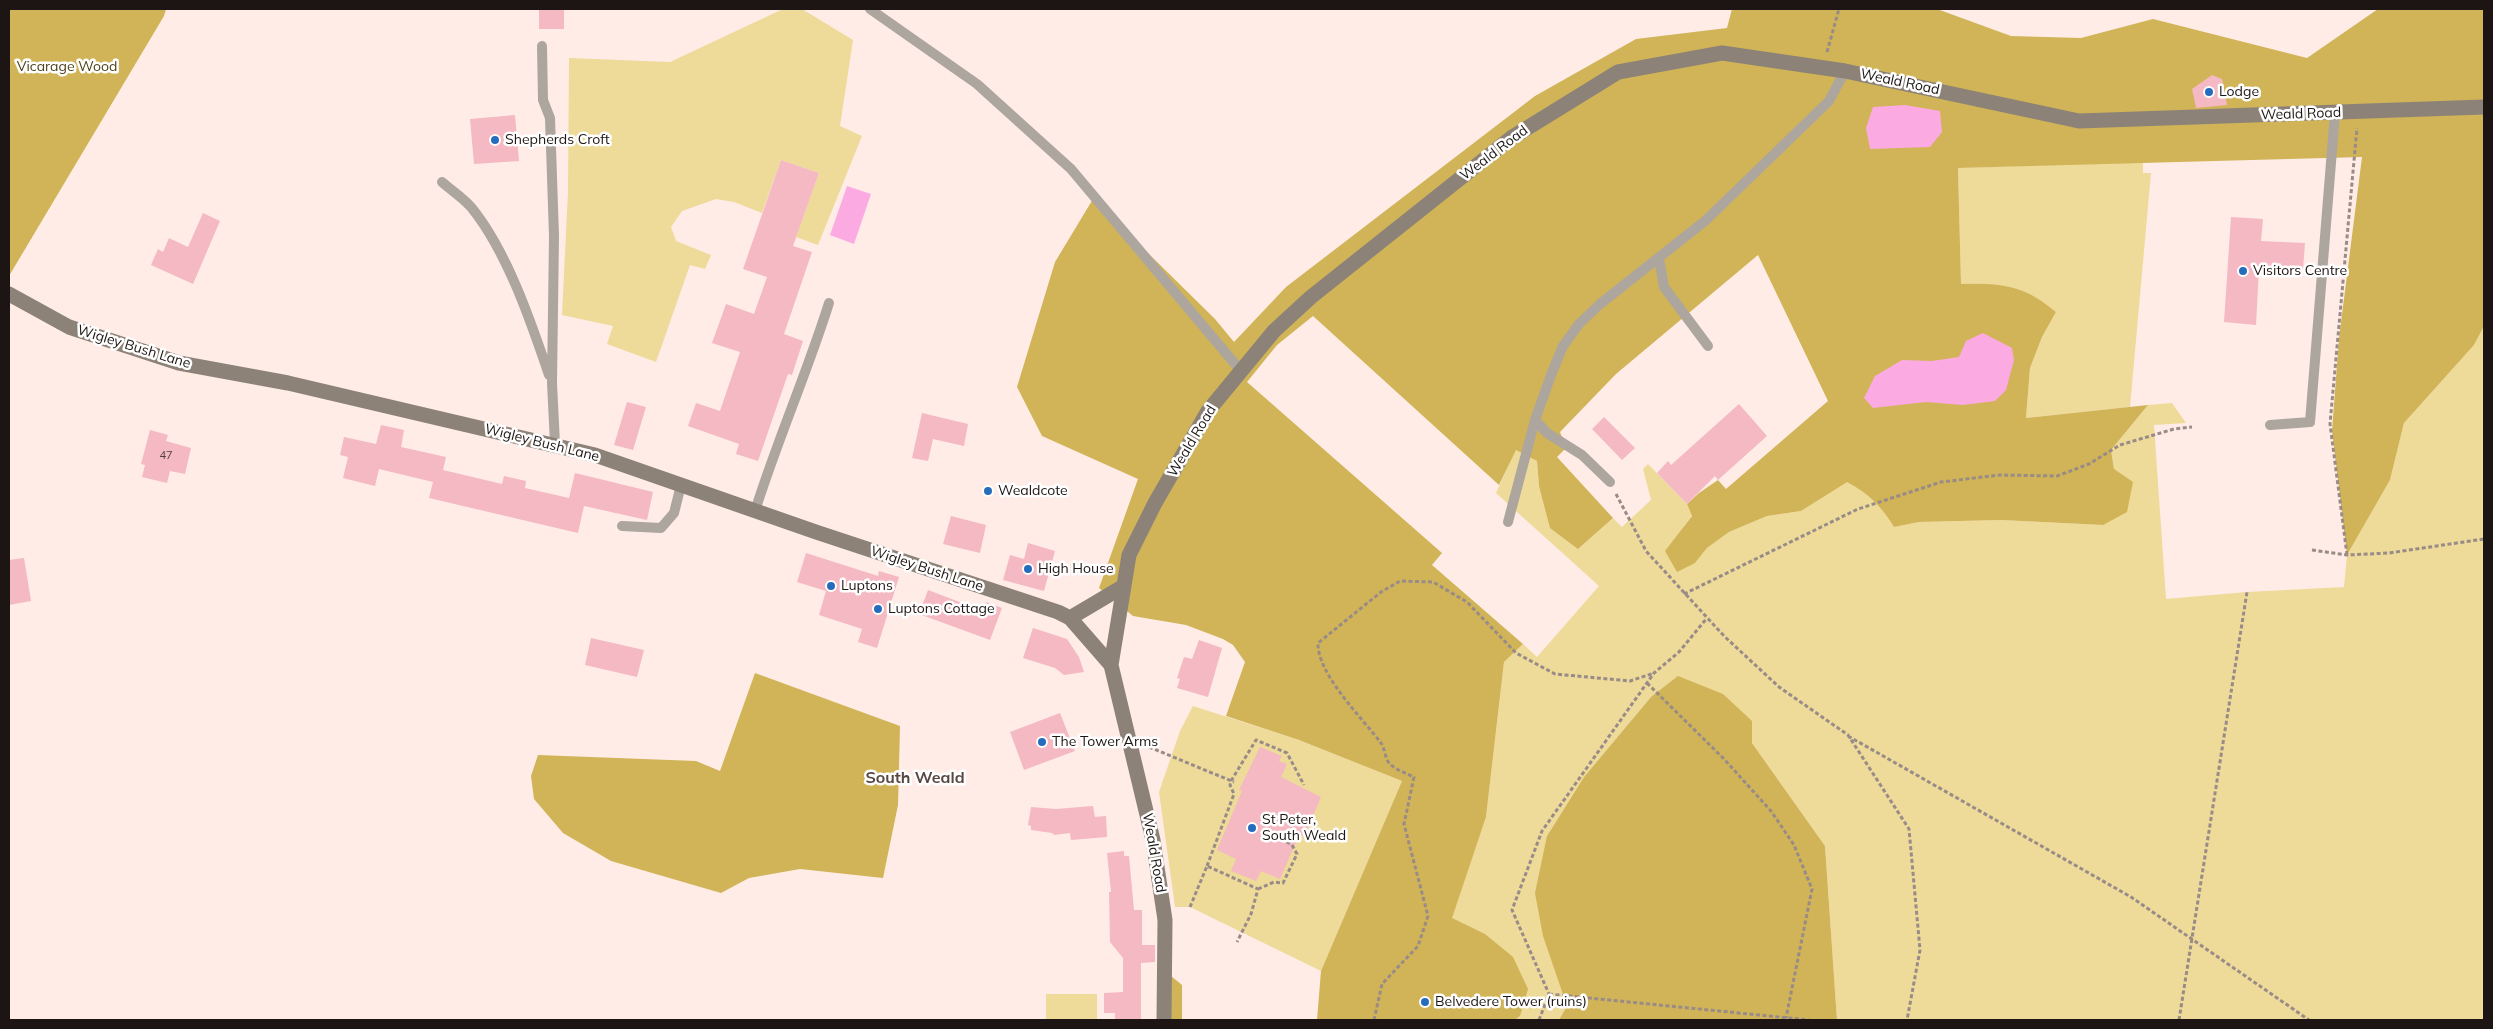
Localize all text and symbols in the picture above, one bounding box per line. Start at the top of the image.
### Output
park label: Vicarage Wood [17,59,117,75]
street label: Weald Road [1859,65,1941,99]
place label: Lodge [2219,84,2259,100]
marker: Lodge [2203,86,2215,98]
street label: Weald Road [2260,104,2342,124]
street label: Weald Road [1457,122,1531,184]
place label: Shepherds Croft [505,132,610,148]
marker: Shepherds Croft [489,134,501,146]
place label: Visitors Centre [2253,263,2347,279]
marker: Visitors Centre [2237,265,2249,277]
street label: Wigley Bush Lane [75,322,193,372]
street label: Weald Road [1164,402,1220,480]
street label: Wigley Bush Lane [483,421,601,465]
house number: 47 [159,449,173,463]
place label: Wealdcote [998,483,1068,499]
marker: Wealdcote [982,485,994,497]
street label: Wigley Bush Lane [869,543,985,595]
place label: High House [1038,561,1114,577]
marker: High House [1022,563,1034,575]
place label: Luptons [841,578,893,594]
marker: Luptons [825,580,837,592]
place label: Luptons Cottage [888,601,995,617]
marker: Luptons Cottage [872,603,884,615]
place label: The Tower Arms [1052,734,1158,750]
marker: The Tower Arms [1036,736,1048,748]
district label: South Weald [865,768,965,788]
street label: Weald Road [1139,812,1169,894]
place label: St Peter, South Weald [1262,812,1346,844]
marker: St Peter, South Weald [1246,822,1258,834]
place label: Belvedere Tower (ruins) [1435,994,1587,1010]
marker: Belvedere Tower (ruins) [1419,996,1431,1008]

